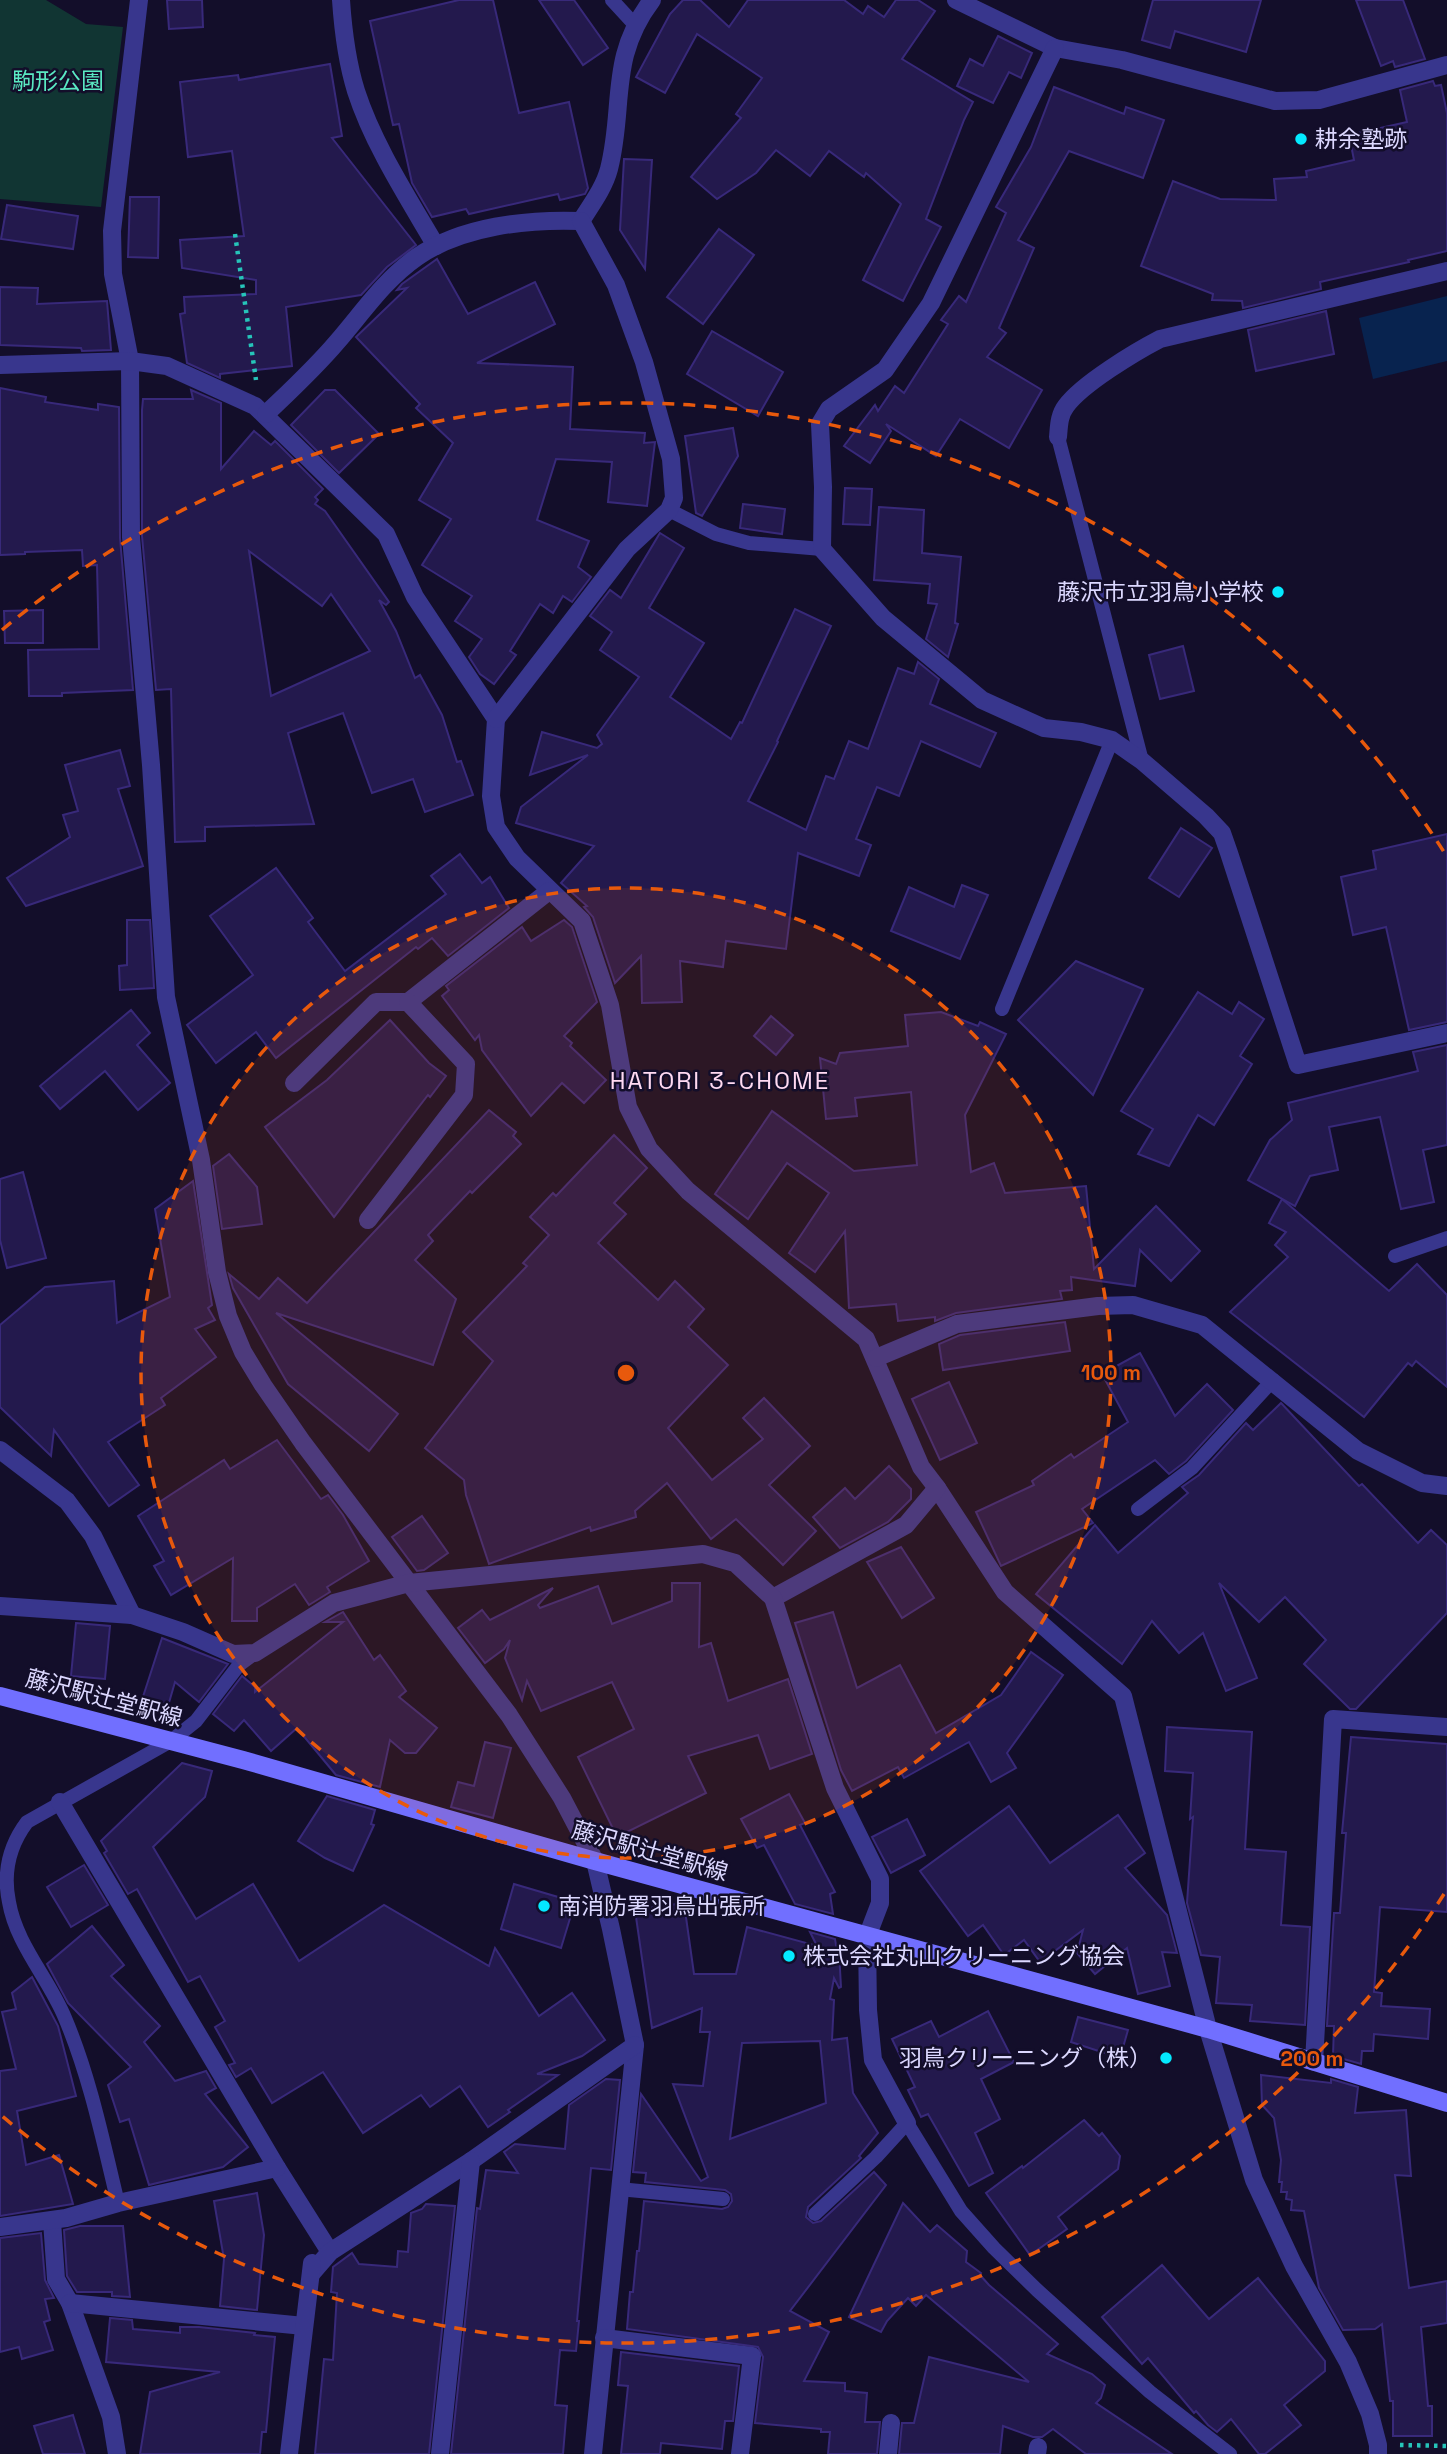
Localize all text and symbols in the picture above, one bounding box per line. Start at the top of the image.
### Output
park label: 駒形公園 [12,66,104,96]
place label: 耕余塾跡 [1315,124,1407,154]
marker: 耕余塾跡 [1293,131,1309,147]
place label: 藤沢市立羽鳥小学校 [1057,577,1264,607]
marker: 藤沢市立羽鳥小学校 [1270,584,1286,600]
district label: HATORI 3-CHOME [610,1065,830,1096]
text: 100 m [1081,1359,1141,1386]
centre of rings [614,1361,638,1385]
street label: 藤沢駅辻堂駅線 [22,1663,186,1733]
street label: 藤沢駅辻堂駅線 [568,1814,732,1888]
place label: 南消防署羽鳥出張所 [558,1891,765,1921]
marker: 南消防署羽鳥出張所 [536,1898,552,1914]
place label: 株式会社丸山クリーニング協会 [803,1941,1125,1971]
marker: 株式会社丸山クリーニング協会 [781,1948,797,1964]
place label: 羽鳥クリーニング（株） [899,2043,1152,2073]
text: 200 m [1281,2045,1343,2072]
marker: 羽鳥クリーニング（株） [1158,2050,1174,2066]

